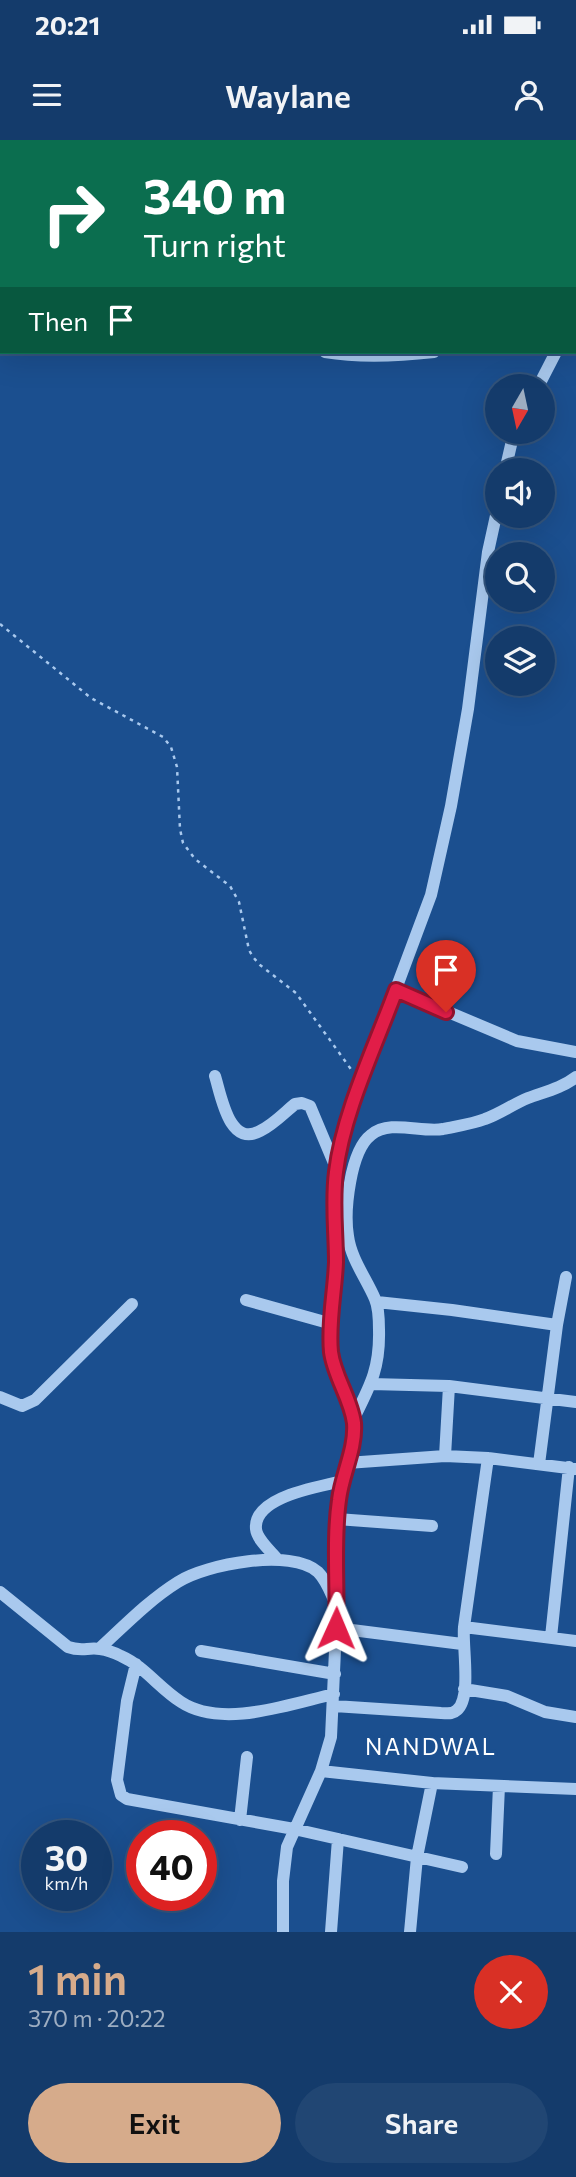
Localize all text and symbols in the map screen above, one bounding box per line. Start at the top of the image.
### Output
text: 20:21 [35,9,100,40]
text: Waylane [225,75,351,115]
icon: menu [28,76,66,114]
icon: person [510,76,548,114]
text: 340 m [143,164,286,224]
icon: right [28,168,119,259]
text: Turn right [143,224,286,264]
icon: arrive [102,301,140,339]
text: Then [28,305,88,336]
north arrow [485,374,555,444]
map controls [485,374,555,696]
button: sound [485,458,555,528]
button: search [485,542,555,612]
button: layers [485,626,555,696]
pin [416,940,476,1012]
icon: arrive [427,951,465,989]
position arrow [299,1591,373,1665]
district label: NANDWAL [365,1732,497,1760]
speed limit sign: 40 [126,1820,217,1911]
text: 30 [45,1835,88,1878]
text: km/h [45,1872,88,1894]
text: 1 min [28,1952,127,2004]
button: close [474,1955,548,2029]
text: 370 m · 20:22 [28,2004,165,2032]
button: Exit [28,2083,281,2163]
button: Share [295,2083,548,2163]

